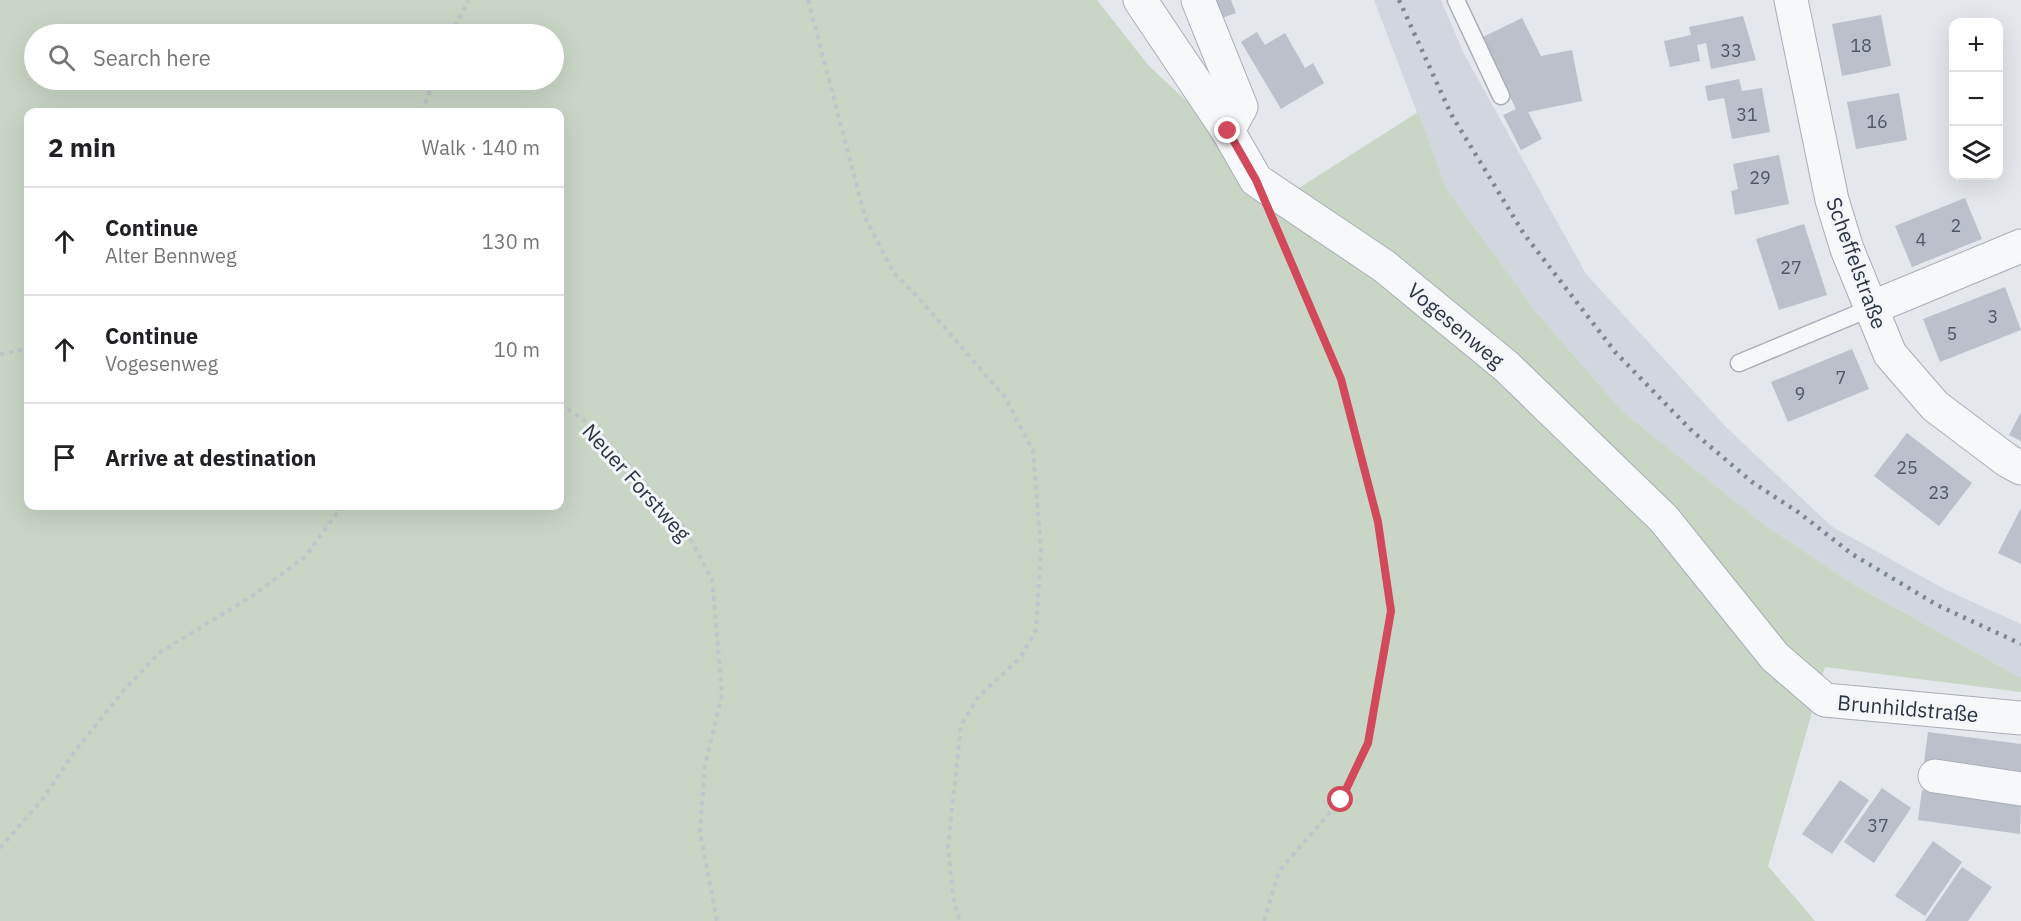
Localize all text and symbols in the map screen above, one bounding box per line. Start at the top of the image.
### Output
map controls [1949,18,2003,180]
button: + [1949,18,2003,72]
search box [24,24,564,90]
house number: 18 [1850,34,1872,57]
house number: 33 [1720,39,1742,62]
icon: search [45,41,78,74]
text: Search here [93,43,211,72]
button: − [1949,72,2003,126]
house number: 31 [1736,103,1758,126]
house number: 16 [1866,110,1888,133]
route end [1214,117,1240,143]
button: layers [1949,126,2003,180]
text: 2 min [48,130,116,164]
text: Walk · 140 m [422,134,540,161]
house number: 29 [1749,166,1771,189]
street label: Scheffelstraße [1820,193,1894,333]
text: Continue [105,213,198,242]
house number: 2 [1951,214,1961,237]
icon: ahead [48,225,81,258]
text: 130 m [482,228,540,255]
house number: 4 [1916,228,1927,251]
text: Alter Bennweg [105,242,237,269]
house number: 27 [1780,256,1802,279]
street label: Vogesenweg [1402,276,1510,374]
house number: 3 [1988,305,1998,328]
text: Continue [105,321,198,350]
house number: 5 [1947,322,1957,345]
icon: ahead [48,333,81,366]
text: 10 m [494,336,540,363]
text: Vogesenweg [105,350,218,377]
house number: 7 [1836,366,1846,389]
house number: 9 [1795,382,1805,405]
street label: Neuer Forstweg [577,417,697,547]
icon: arrive [48,441,81,474]
text: Arrive at destination [105,443,316,472]
house number: 25 [1896,456,1918,479]
house number: 23 [1928,481,1950,504]
street label: Brunhildstraße [1836,688,1980,728]
route start [1327,786,1353,812]
house number: 37 [1867,814,1889,837]

